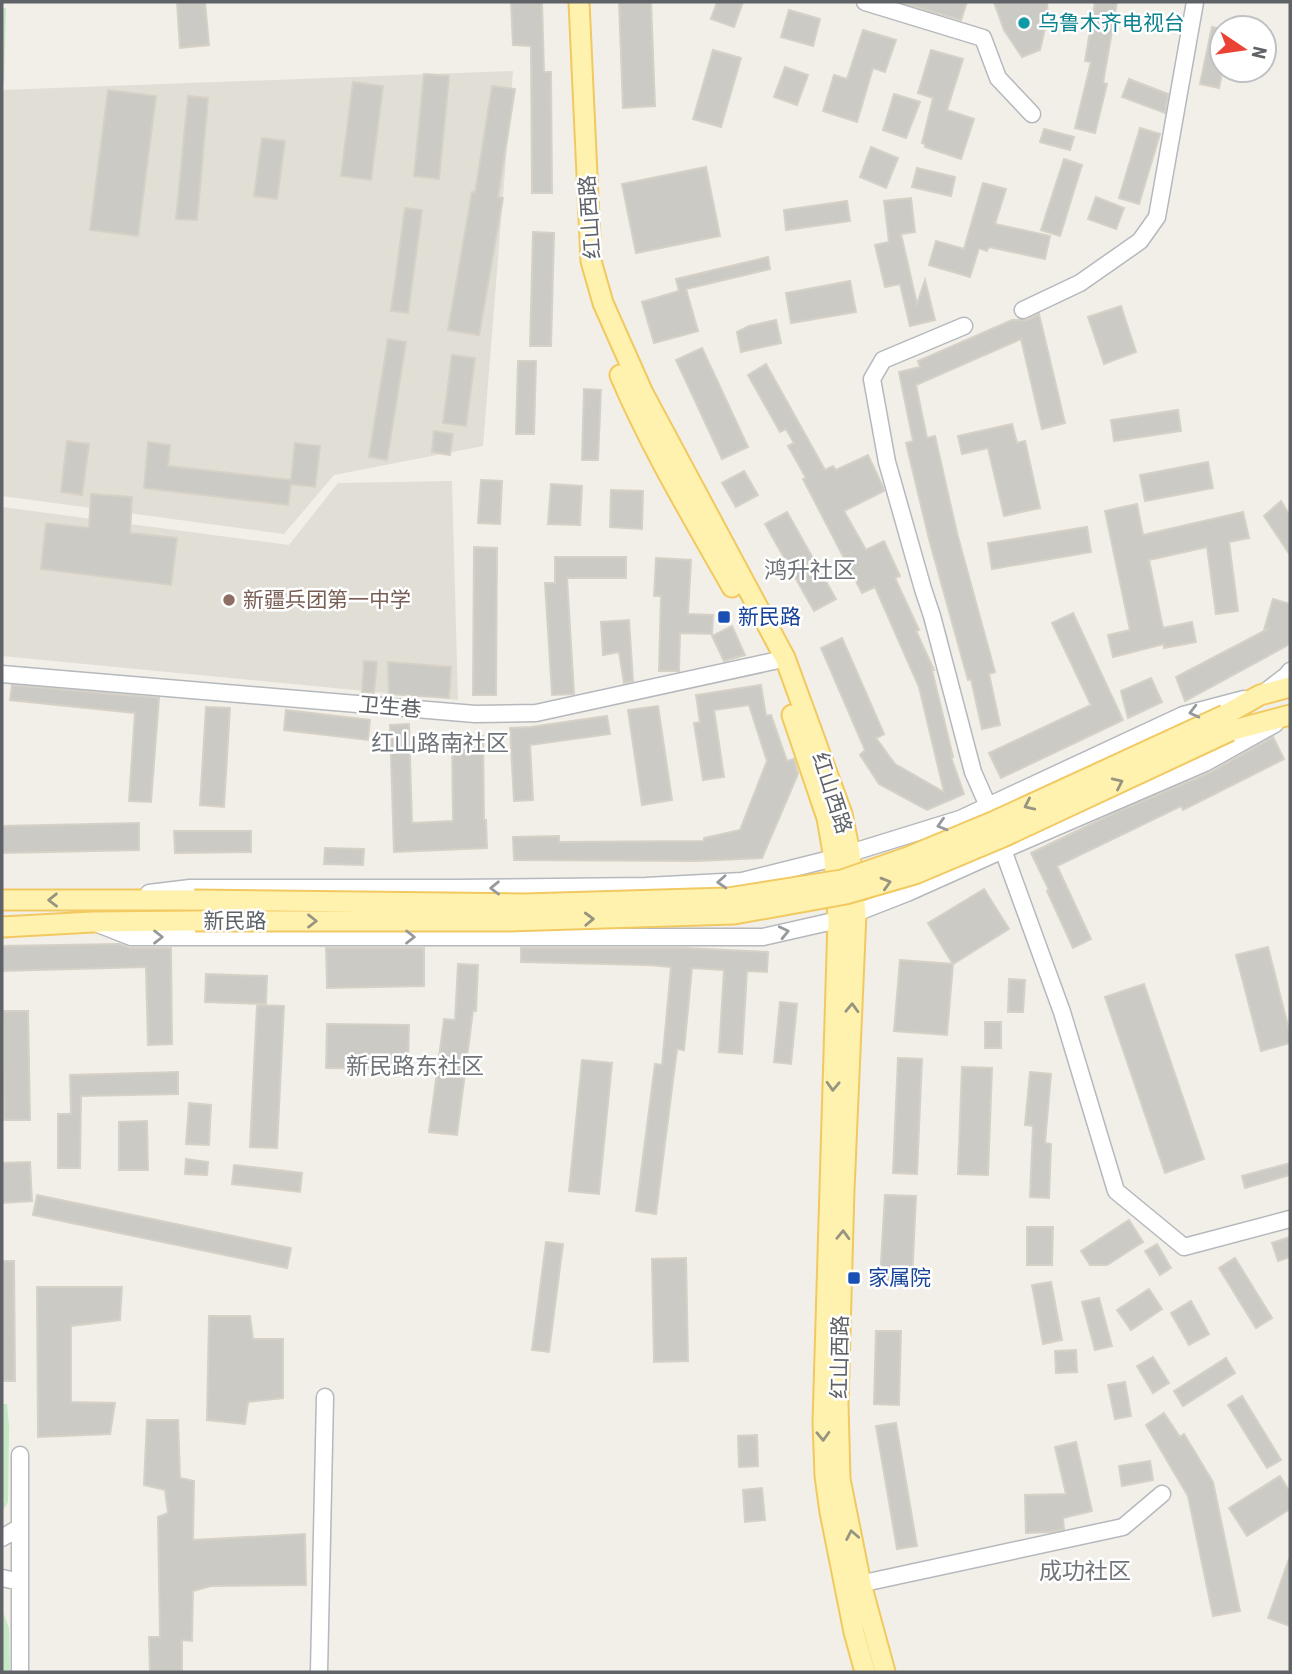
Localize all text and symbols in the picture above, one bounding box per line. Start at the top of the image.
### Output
place label: 乌鲁木齐电视台 [1038,11,1185,35]
north arrow [1208,14,1278,84]
marker: 乌鲁木齐电视台 [1016,15,1032,31]
text: N [1247,44,1272,61]
street label: 红山西路 [575,174,605,260]
district label: 鸿升社区 [764,557,856,584]
place label: 新疆兵团第一中学 [243,588,411,612]
marker: 新疆兵团第一中学 [221,592,237,608]
place label: 新民路 [738,605,801,629]
marker: 新民路 [716,609,732,625]
street label: 卫生巷 [358,692,422,722]
one-way arrow [1188,704,1200,718]
district label: 红山路南社区 [371,730,509,757]
street label: 红山西路 [808,749,856,837]
one-way arrow [1111,778,1123,792]
one-way arrow [1024,797,1036,811]
one-way arrow [936,816,948,831]
one-way arrow [716,874,727,889]
one-way arrow [880,876,892,891]
one-way arrow [489,880,499,896]
one-way arrow [47,892,57,908]
street label: 新民路 [204,909,267,933]
one-way arrow [584,911,595,926]
one-way arrow [308,913,318,929]
one-way arrow [778,926,790,941]
one-way arrow [153,929,164,945]
one-way arrow [405,929,416,945]
one-way arrow [844,1002,859,1013]
district label: 新民路东社区 [346,1053,484,1080]
one-way arrow [825,1081,840,1092]
one-way arrow [836,1229,851,1240]
place label: 家属院 [868,1266,931,1290]
marker: 家属院 [846,1270,862,1286]
street label: 红山西路 [827,1315,853,1399]
one-way arrow [816,1431,831,1442]
one-way arrow [845,1529,860,1541]
district label: 成功社区 [1039,1558,1131,1585]

